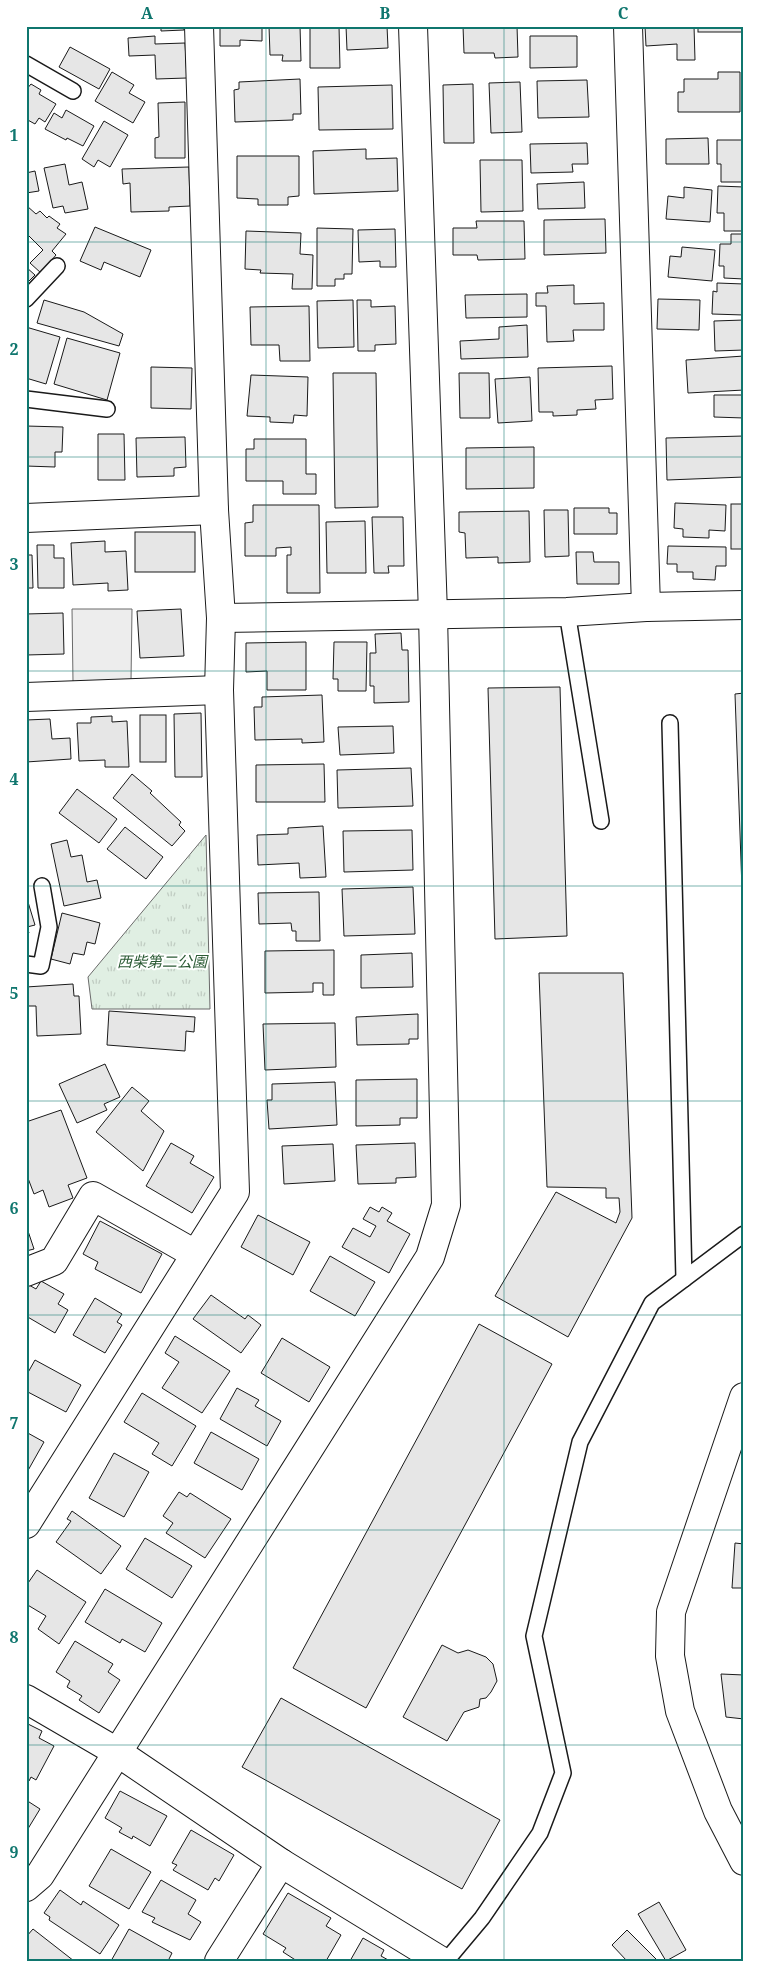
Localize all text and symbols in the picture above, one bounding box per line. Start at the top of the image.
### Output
text: A [141,2,154,24]
text: B [380,2,391,24]
text: C [618,2,629,24]
text: 1 [9,124,19,146]
text: 2 [9,338,19,360]
text: 3 [9,553,19,575]
text: 4 [9,768,19,790]
park label: 西柴第二公園 [117,951,209,971]
text: 5 [9,982,19,1004]
text: 6 [9,1197,19,1219]
text: 7 [9,1412,19,1434]
text: 8 [9,1626,19,1648]
text: 9 [9,1841,19,1863]

